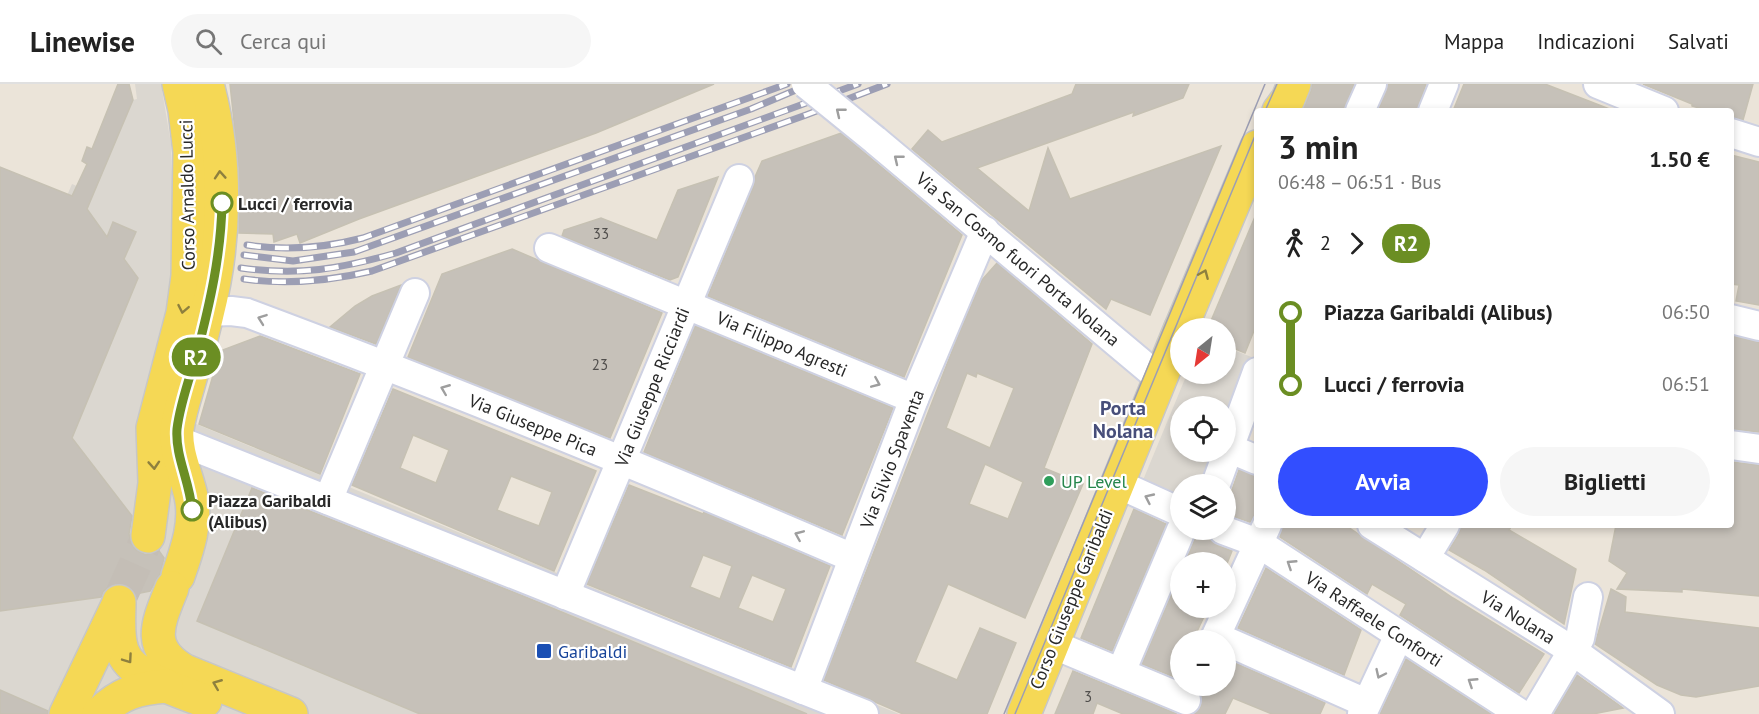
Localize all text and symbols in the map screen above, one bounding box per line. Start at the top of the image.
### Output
search box [171,14,591,68]
text: Linewise [30,23,135,60]
icon: search [192,25,225,58]
text: Cerca qui [240,27,327,55]
text: Mappa [1444,28,1504,55]
text: Indicazioni [1537,28,1635,55]
text: Salvati [1668,28,1729,55]
one-way arrow [836,108,847,119]
street label: Corso Arnaldo Lucci [174,119,200,271]
text: 3 min [1278,125,1359,168]
text: 1.50 € [1649,145,1710,173]
one-way arrow [894,156,905,167]
street label: Via San Cosmo fuori Porta Nolana [911,166,1125,351]
text: 06:48 – 06:51 · Bus [1278,169,1442,195]
one-way arrow [214,171,227,180]
marker: Lucci / ferrovia [211,192,233,214]
place label: Lucci / ferrovia [238,192,353,215]
house number: 33 [593,224,609,243]
icon: walk [1278,227,1311,260]
icon: forward [1340,227,1373,260]
text: 2 [1320,230,1331,256]
text: R2 [1394,230,1418,257]
one-way arrow [1197,270,1209,281]
text: Piazza Garibaldi (Alibus) [1324,298,1553,326]
text: 06:50 [1662,299,1710,325]
one-way arrow [177,304,190,314]
street label: Via Giuseppe Ricciardi [609,304,695,471]
street label: Via Filippo Agresti [712,306,851,382]
one-way arrow [258,314,269,326]
north arrow [1170,318,1236,384]
map controls [1170,318,1236,696]
line badge: R2 [169,338,223,376]
text: R2 [184,344,208,371]
house number: 23 [592,355,608,374]
text: Lucci / ferrovia [1324,370,1464,398]
text: 06:51 [1662,371,1710,397]
one-way arrow [869,376,880,388]
one-way arrow [440,384,451,396]
street label: Via Silvio Spaventa [855,386,929,533]
street label: Via Giuseppe Pica [465,388,601,461]
district label: Porta Nolana [1093,395,1153,444]
button: locate [1170,396,1236,462]
button: Avvia [1278,447,1488,516]
button: Biglietti [1500,447,1710,516]
one-way arrow [147,461,160,470]
place label: UP Level [1061,470,1127,493]
marker: UP Level [1042,474,1056,488]
button: layers [1170,474,1236,540]
place label: Piazza Garibaldi (Alibus) [208,489,331,533]
one-way arrow [1145,493,1156,505]
marker: Piazza Garibaldi (Alibus) [181,499,203,521]
street label: Corso Giuseppe Garibaldi [1024,505,1118,693]
one-way arrow [795,531,806,543]
button: + [1170,552,1236,618]
one-way arrow [1287,560,1297,572]
street label: Via Raffaele Conforti [1300,566,1447,672]
street label: Via Nolana [1476,585,1560,649]
button: − [1170,630,1236,696]
place label: Garibaldi [558,640,627,663]
marker: Garibaldi [535,642,553,660]
one-way arrow [120,652,131,663]
one-way arrow [1375,668,1387,679]
one-way arrow [1468,678,1478,690]
one-way arrow [212,679,223,691]
house number: 3 [1084,687,1092,706]

